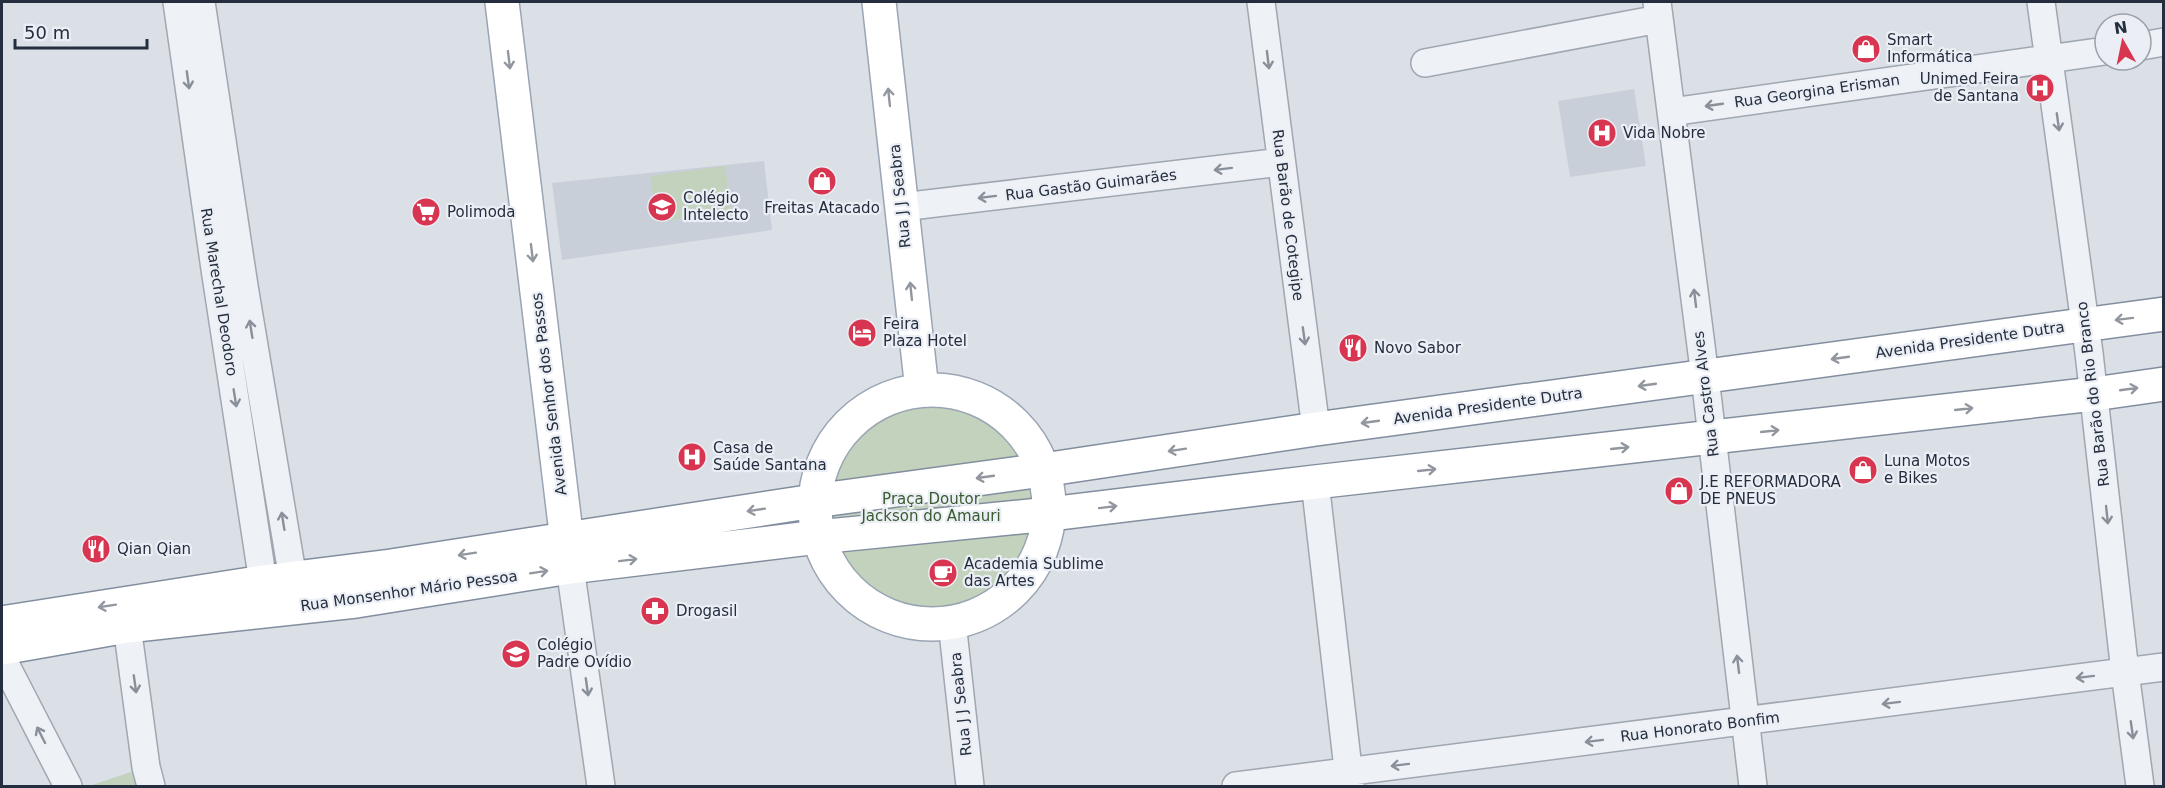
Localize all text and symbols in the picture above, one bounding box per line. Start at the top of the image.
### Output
scale bar [15,12,147,50]
north arrow [2093,12,2153,72]
text: N [2113,17,2129,38]
text: 50 m [24,22,70,43]
place label: Smart Informática [1887,31,1973,66]
shop icon: Smart Informática [1850,33,1882,65]
one-way arrow [504,49,515,69]
one-way arrow [1263,49,1274,69]
one-way arrow [183,70,194,90]
street label: Rua Georgina Erisman [1733,70,1901,112]
place label: Unimed Feira de Santana [1920,70,2019,105]
hospital icon: Unimed Feira de Santana [2024,72,2056,104]
one-way arrow [883,87,894,107]
one-way arrow [1705,100,1725,111]
one-way arrow [2052,111,2063,131]
hospital icon: Vida Nobre [1586,117,1618,149]
place label: Vida Nobre [1623,124,1706,142]
street label: Rua Barão de Cotegipe [1269,128,1307,302]
street label: Rua J J Seabra [886,143,914,249]
one-way arrow [1213,164,1233,175]
shop icon: Freitas Atacado [806,165,838,197]
street label: Rua Gastão Guimarães [1004,166,1178,204]
place label: Colégio Intelecto [683,189,749,224]
school or university icon: Colégio Intelecto [646,191,678,223]
one-way arrow [978,192,998,203]
supermarket icon: Polimoda [410,196,442,228]
place label: Freitas Atacado [764,199,880,217]
place label: Polimoda [447,203,516,221]
street label: Rua Marechal Deodoro [197,207,241,377]
one-way arrow [526,243,537,263]
one-way arrow [905,281,916,301]
one-way arrow [1689,289,1700,309]
street label: Avenida Senhor dos Passos [528,291,570,496]
street label: Rua Barão do Rio Branco [2073,300,2113,488]
one-way arrow [2115,313,2135,324]
place label: Feira Plaza Hotel [883,315,967,350]
hotel icon: Feira Plaza Hotel [846,317,878,349]
street label: Avenida Presidente Dutra [1874,318,2066,362]
one-way arrow [246,319,257,339]
one-way arrow [1298,326,1309,346]
street label: Rua Castro Alves [1689,330,1723,458]
restaurant icon: Novo Sabor [1337,332,1369,364]
place label: Novo Sabor [1374,339,1462,357]
one-way arrow [1830,353,1850,364]
one-way arrow [1637,380,1657,391]
street label: Avenida Presidente Dutra [1392,384,1584,428]
one-way arrow [2118,384,2138,395]
one-way arrow [230,387,241,407]
one-way arrow [1953,403,1973,414]
one-way arrow [1361,416,1381,427]
one-way arrow [1759,425,1779,436]
place label: Casa de Saúde Santana [713,439,827,474]
hospital icon: Casa de Saúde Santana [676,441,708,473]
one-way arrow [1610,442,1630,453]
one-way arrow [1168,445,1188,456]
place label: Luna Motos e Bikes [1884,452,1970,487]
shop icon: Luna Motos e Bikes [1847,454,1879,486]
one-way arrow [1416,464,1436,475]
one-way arrow [976,472,996,483]
place label: J.E REFORMADORA DE PNEUS [1699,473,1842,508]
shop icon: J.E REFORMADORA DE PNEUS [1663,475,1695,507]
park label: Praça Doutor Jackson do Amauri [860,490,1001,525]
one-way arrow [1097,501,1117,512]
one-way arrow [747,505,766,516]
one-way arrow [2102,505,2113,524]
one-way arrow [277,512,288,531]
restaurant icon: Qian Qian [80,533,112,565]
place label: Qian Qian [117,540,191,558]
one-way arrow [458,549,477,560]
one-way arrow [618,554,638,565]
place label: Academia Sublime das Artes [964,555,1104,590]
cafe icon: Academia Sublime das Artes [927,557,959,589]
one-way arrow [528,566,548,577]
street label: Rua Monsenhor Mário Pessoa [299,567,519,615]
pharmacy icon: Drogasil [639,595,671,627]
one-way arrow [97,601,117,612]
place label: Drogasil [676,602,737,620]
place label: Colégio Padre Ovídio [537,636,632,671]
school or university icon: Colégio Padre Ovídio [500,638,532,670]
street label: Rua J J Seabra [947,651,975,757]
one-way arrow [1733,654,1744,674]
one-way arrow [2075,672,2095,683]
one-way arrow [129,673,140,693]
one-way arrow [581,677,592,697]
one-way arrow [1882,697,1902,708]
street label: Rua Honorato Bonfim [1619,708,1781,746]
one-way arrow [2127,719,2138,739]
one-way arrow [35,726,47,744]
one-way arrow [1584,735,1604,746]
one-way arrow [1391,760,1411,771]

